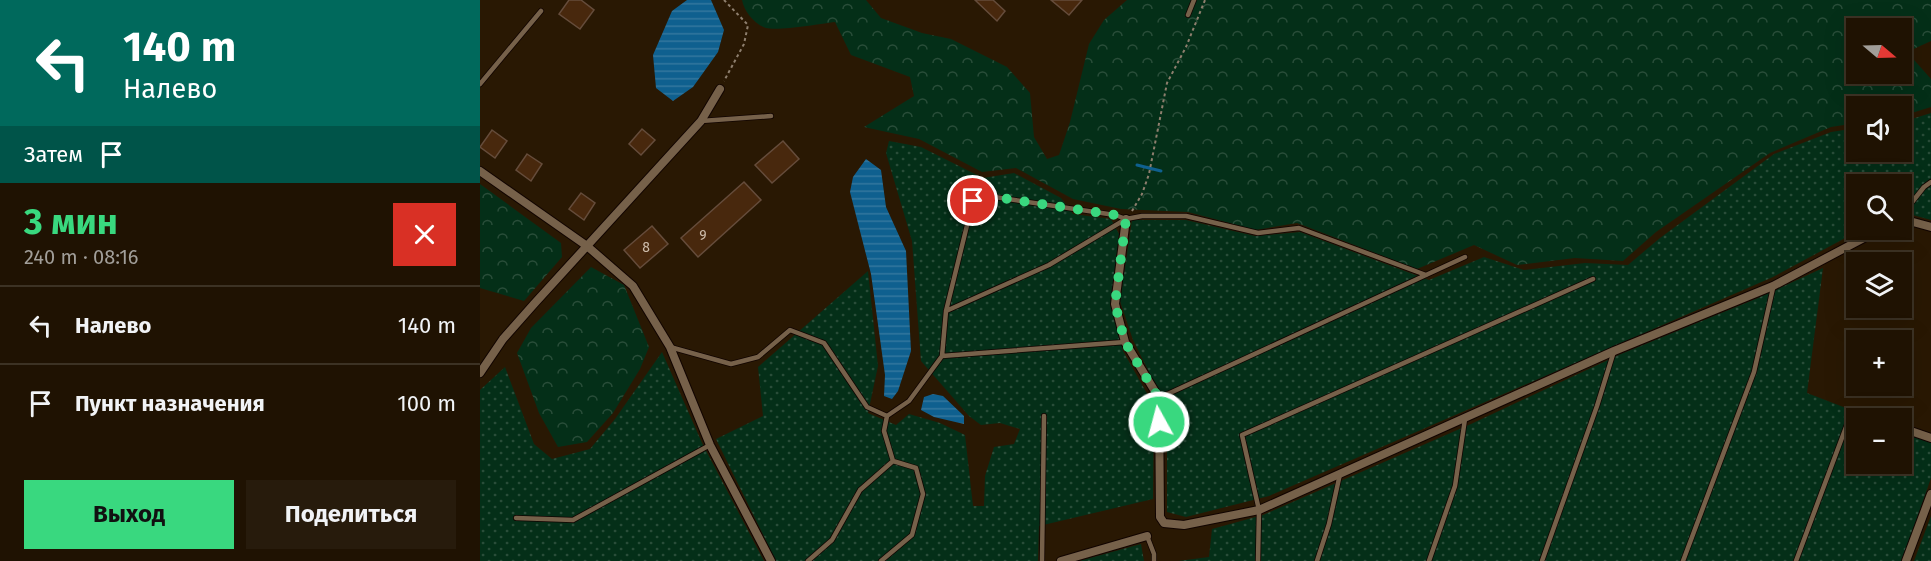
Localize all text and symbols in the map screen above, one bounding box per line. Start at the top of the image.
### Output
north arrow [1846,18,1912,84]
map controls [1846,18,1912,474]
text: 140 m [123,22,236,72]
icon: left [24,24,102,102]
text: Налево [123,73,217,105]
button: sound [1846,96,1912,162]
icon: arrive [95,138,128,171]
text: Затем [24,141,83,168]
button: search [1846,174,1912,240]
pin [947,175,998,226]
icon: arrive [956,184,989,217]
text: 3 мин [24,200,118,244]
button: close [393,203,456,266]
house number: 9 [699,227,707,244]
house number: 8 [642,239,650,256]
text: 240 m · 08:16 [24,245,139,269]
button: layers [1846,252,1912,318]
icon: left [24,309,57,342]
text: Налево [75,312,151,339]
text: 140 m [398,312,456,339]
button: + [1846,330,1912,396]
icon: arrive [24,387,57,420]
text: Пункт назначения [75,390,265,417]
text: 100 m [397,390,456,417]
position arrow [1127,390,1191,454]
button: − [1846,408,1912,474]
button: Выход [24,480,234,549]
button: Поделиться [246,480,456,549]

